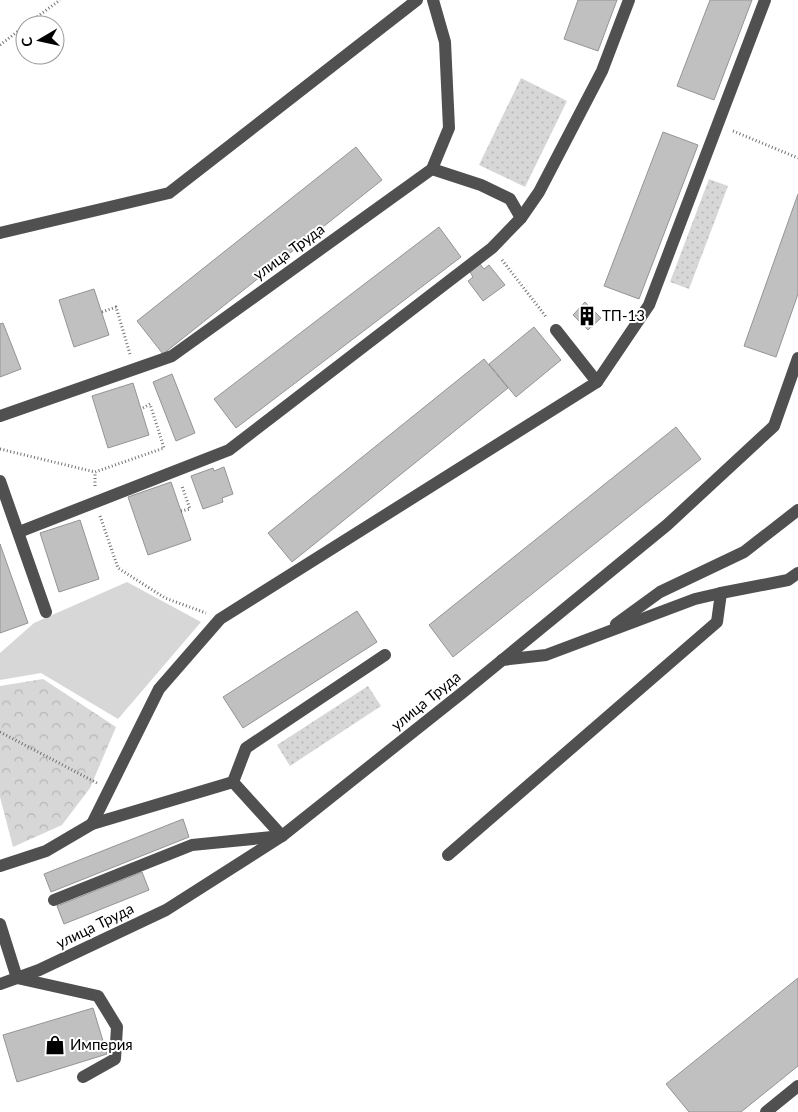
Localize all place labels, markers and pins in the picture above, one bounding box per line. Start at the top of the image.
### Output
building icon: ТП-13 [576,305,598,327]
place label: ТП-13 [602,306,645,324]
shop icon: Империя [44,1034,66,1056]
place label: Империя [70,1035,133,1053]

